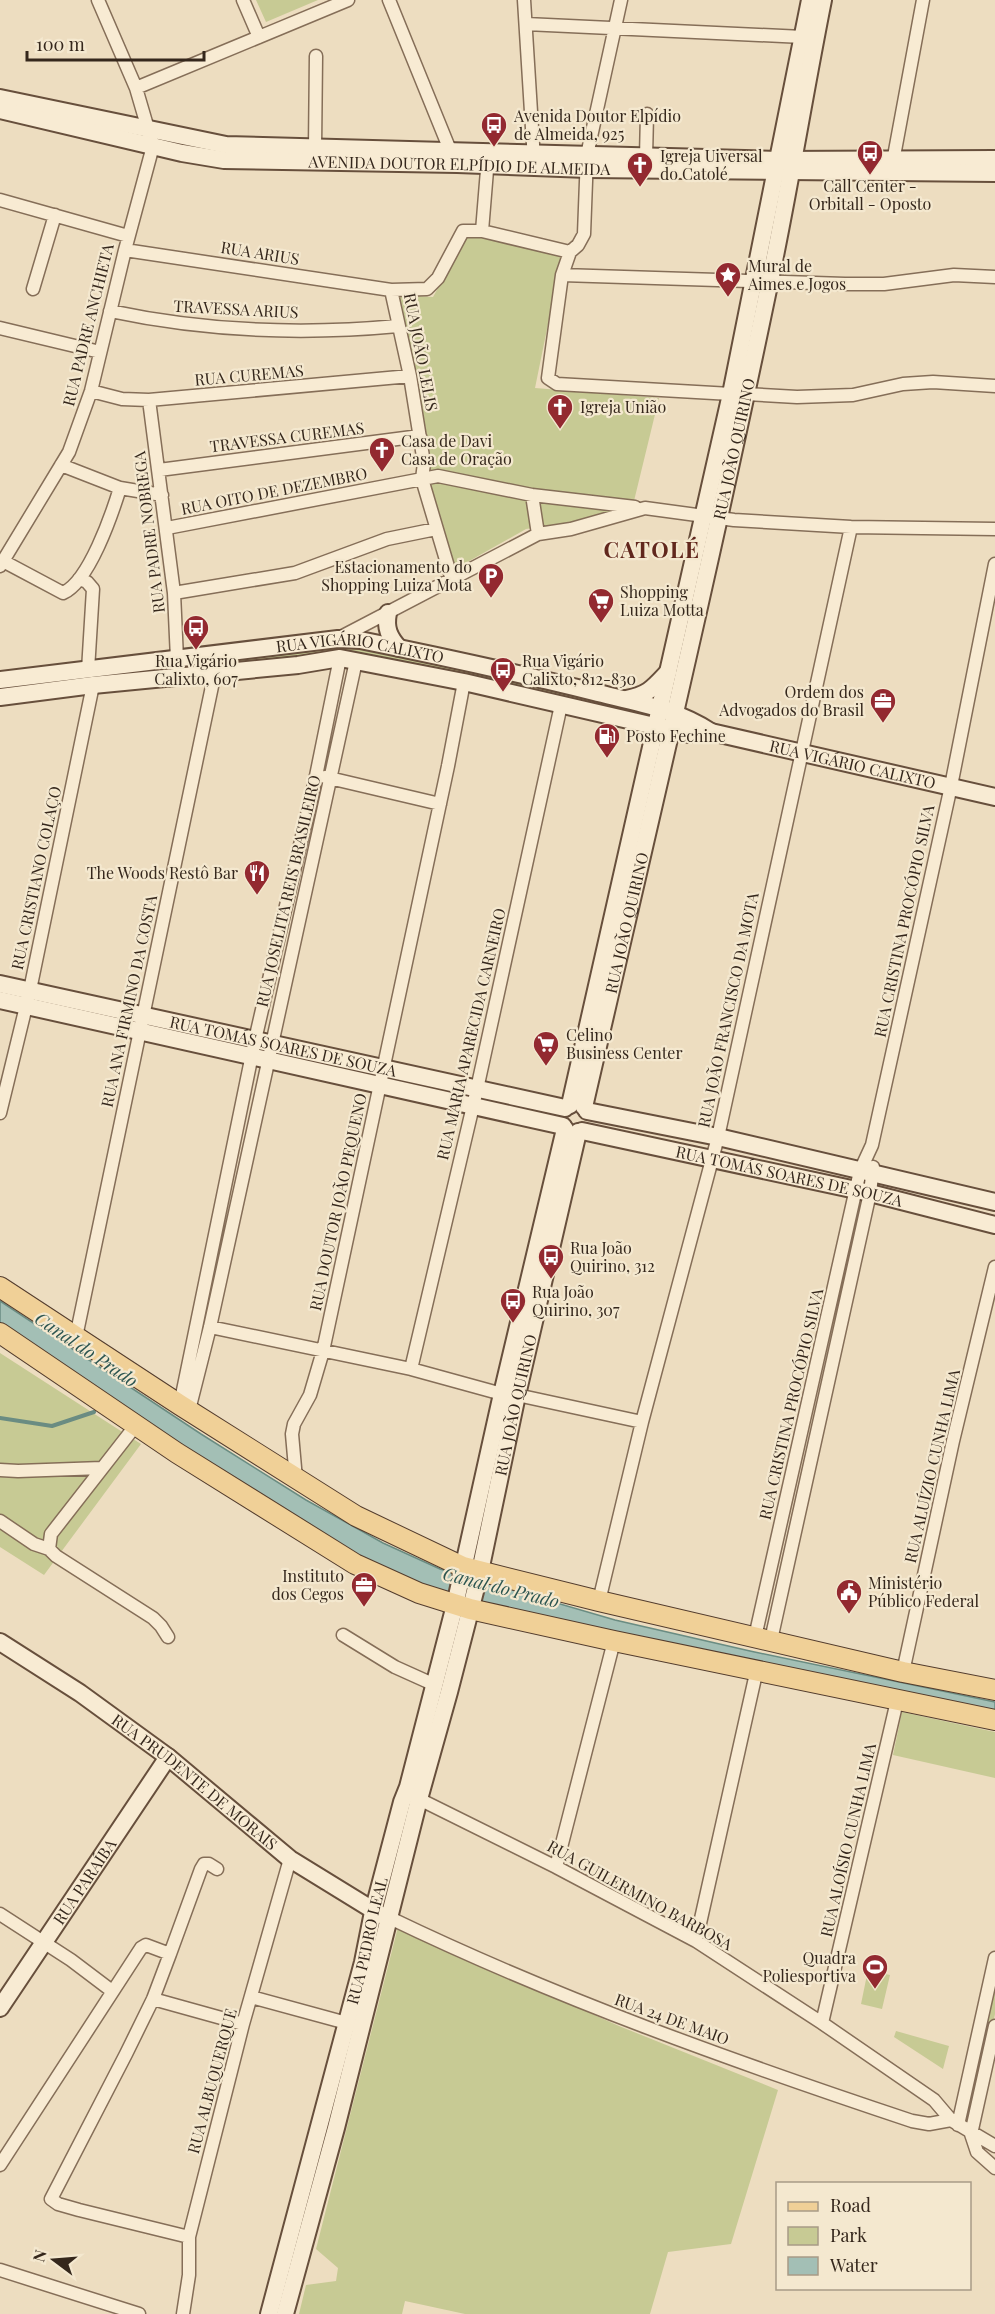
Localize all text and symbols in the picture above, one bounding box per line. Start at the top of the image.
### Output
scale bar [27,24,204,62]
text: 100 m [36,32,85,56]
place label: Avenida Doutor Elpídio de Almeida, 925 [513,105,681,144]
bus stop icon: Avenida Doutor Elpídio de Almeida, 925 [479,110,509,148]
bus stop icon: Call Center - Orbitall - Oposto [855,138,885,176]
place label: Igreja Uiversal do Catolé [660,145,763,184]
street label: AVENIDA DOUTOR ELPÍDIO DE ALMEIDA [307,150,611,179]
church icon: Igreja Uiversal do Catolé [625,150,655,188]
place label: Call Center - Orbitall - Oposto [809,175,932,214]
street label: RUA ARIUS [219,236,301,269]
street label: RUA PADRE ANCHIETA [57,241,118,408]
place label: Mural de Aimes e Jogos [747,255,846,294]
place icon: Mural de Aimes e Jogos [713,260,743,298]
street label: RUA JOÃO LELIS [400,291,443,413]
street label: TRAVESSA ARIUS [173,295,299,322]
street label: RUA CUREMAS [194,359,304,390]
street label: RUA JOÃO QUIRINO [708,376,759,522]
church icon: Igreja União [545,392,575,430]
place label: Igreja União [580,396,667,417]
street label: TRAVESSA CUREMAS [209,417,365,456]
place label: Casa de Davi Casa de Oração [401,430,512,469]
church icon: Casa de Davi Casa de Oração [367,435,397,473]
street label: RUA PADRE NOBREGA [128,449,169,614]
street label: RUA OITO DE DEZEMBRO [179,462,369,519]
district label: CATOLÉ [603,534,701,564]
place label: Estacionamento do Shopping Luiza Mota [321,556,472,595]
parking icon: Estacionamento do Shopping Luiza Mota [476,561,506,599]
place label: Shopping Luiza Motta [620,581,704,620]
supermarket icon: Shopping Luiza Motta [586,586,616,624]
bus stop icon: Rua Vigário Calixto, 607 [181,613,211,651]
street label: RUA VIGÁRIO CALIXTO [275,628,446,667]
place label: Rua Vigário Calixto, 607 [154,650,238,689]
place label: Rua Vigário Calixto, 812-830 [522,650,636,689]
bus stop icon: Rua Vigário Calixto, 812-830 [488,655,518,693]
place label: Ordem dos Advogados do Brasil [718,681,864,720]
office icon: Ordem dos Advogados do Brasil [868,686,898,724]
fuel station icon: Posto Fechine [592,721,622,759]
place label: Posto Fechine [626,725,726,746]
street label: RUA VIGÁRIO CALIXTO [768,735,938,793]
street label: RUA JOSELITA REIS BRASILEIRO [251,773,324,1009]
street label: RUA CRISTIANO COLAÇO [6,784,65,972]
street label: RUA CRISTINA PROCÓPIO SILVA [869,802,939,1039]
street label: RUA JOÃO QUIRINO [600,850,653,995]
restaurant icon: The Woods Restô Bar [242,858,272,896]
place label: The Woods Restô Bar [87,862,238,883]
street label: RUA JOÃO FRANCISCO DA MOTA [692,890,763,1129]
street label: RUA ANA FIRMINO DA COSTA [96,892,161,1109]
street label: RUA MARIA APARECIDA CARNEIRO [431,906,510,1162]
street label: RUA TOMÁS SOARES DE SOUZA [168,1011,400,1081]
place label: Celino Business Center [566,1024,683,1063]
supermarket icon: Celino Business Center [531,1029,561,1067]
street label: RUA DOUTOR JOÃO PEQUENO [304,1091,371,1313]
street label: RUA TOMÁS SOARES DE SOUZA [674,1140,906,1211]
place label: Rua João Quirino, 312 [570,1237,655,1276]
bus stop icon: Rua João Quirino, 312 [536,1242,566,1280]
place label: Rua João Quirino, 307 [532,1281,620,1320]
street label: RUA CRISTINA PROCÓPIO SILVA [754,1285,828,1522]
bus stop icon: Rua João Quirino, 307 [498,1286,528,1324]
water label: Canal do Prado [30,1306,143,1393]
street label: RUA JOÃO QUIRINO [489,1332,541,1477]
street label: RUA ALUÍZIO CUNHA LIMA [899,1366,964,1565]
water label: Canal do Prado [441,1561,562,1613]
place label: Instituto dos Cegos [271,1565,344,1604]
office icon: Instituto dos Cegos [349,1570,379,1608]
place label: Ministério Público Federal [868,1572,980,1611]
public building icon: Ministério Público Federal [834,1577,864,1615]
street label: RUA PRUDENTE DE MORAIS [108,1709,282,1854]
street label: RUA ALOÍSIO CUNHA LIMA [815,1740,880,1939]
street label: RUA PARAÍBA [48,1834,121,1928]
street label: RUA GUILERMINO BARBOSA [544,1835,737,1955]
street label: RUA PEDRO LEAL [341,1875,392,2006]
place label: Quadra Poliesportiva [762,1947,856,1986]
sports icon: Quadra Poliesportiva [860,1952,890,1990]
street label: RUA 24 DE MAIO [612,1988,732,2049]
street label: RUA ALBUQUERQUE [182,2006,241,2156]
legend [776,2182,971,2290]
text: Road [830,2193,871,2217]
text: Park [830,2223,867,2247]
north arrow [24,2230,84,2290]
text: N [27,2247,51,2264]
text: Water [829,2253,878,2277]

